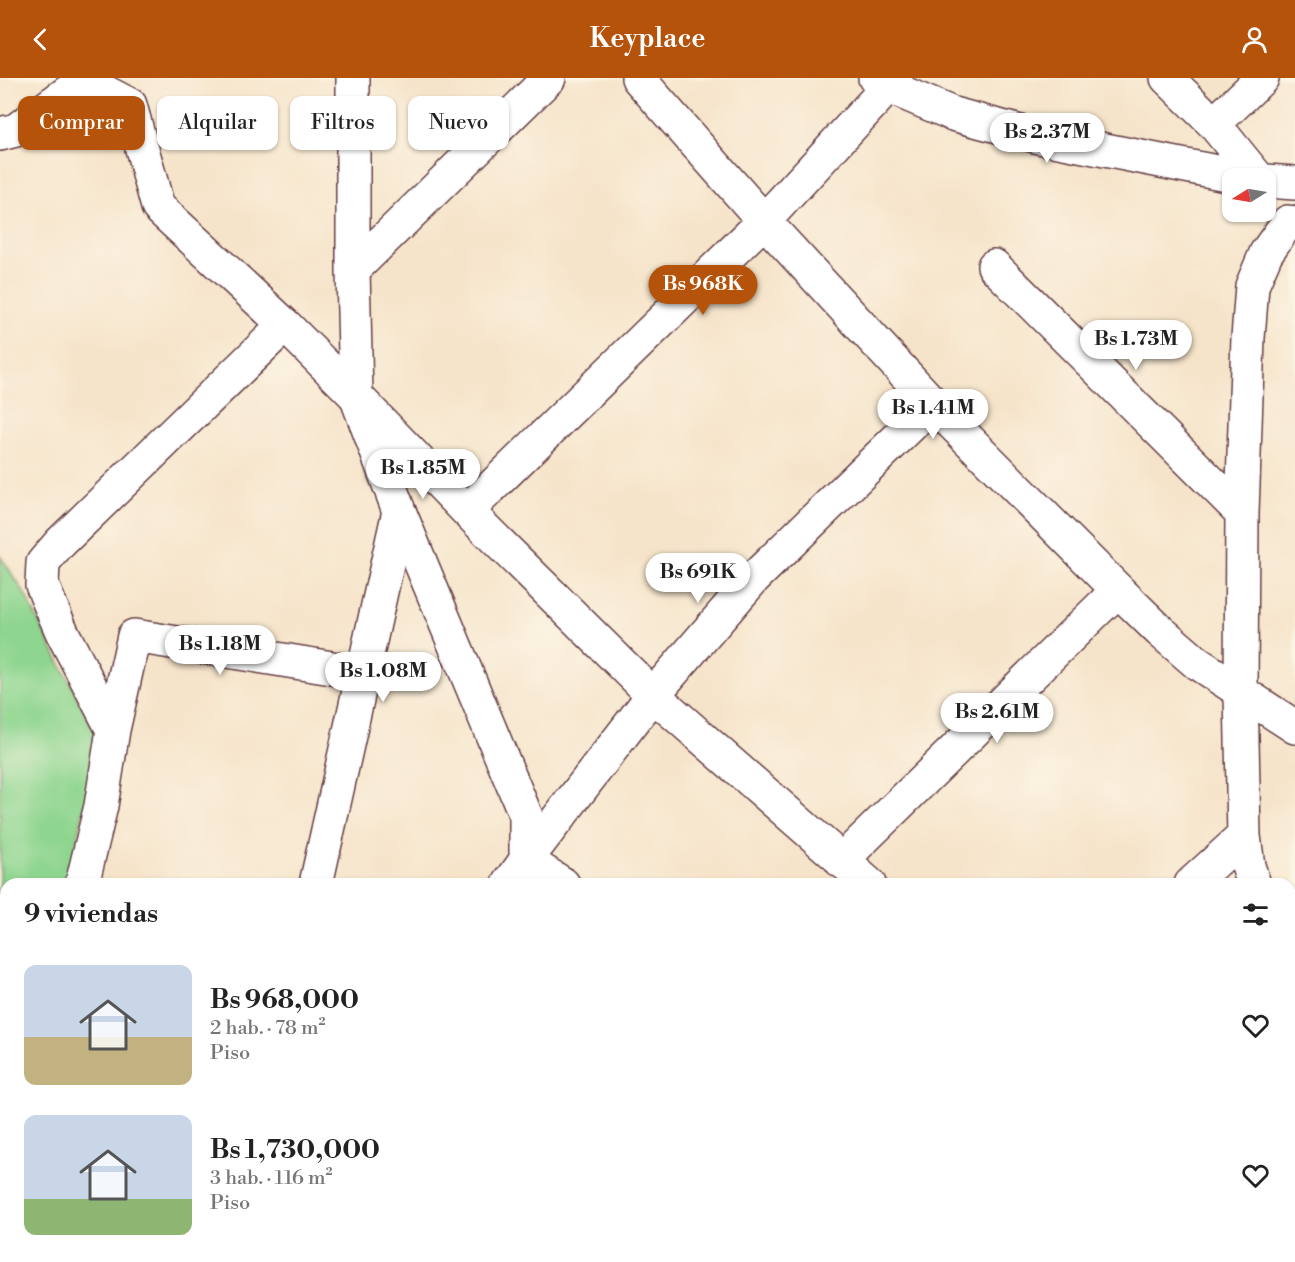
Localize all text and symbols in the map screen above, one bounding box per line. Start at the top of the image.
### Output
text: Keyplace [589,22,706,56]
icon: back [24,23,57,56]
icon: person [1238,23,1271,56]
chip: Comprar [18,96,145,150]
chip: Alquilar [157,96,278,150]
chip: Filtros [290,96,396,150]
chip: Nuevo [408,96,509,150]
pin: Bs 2.37M [985,113,1109,164]
text: Bs 2.37M [1004,120,1090,145]
north arrow [1222,168,1276,222]
map controls [1222,168,1276,222]
pin: Bs 968K [648,265,758,316]
text: Bs 968K [663,272,743,297]
pin: Bs 1.73M [1074,320,1198,371]
text: Bs 1.73M [1094,327,1178,352]
pin: Bs 1.41M [871,389,995,440]
text: Bs 1.41M [891,396,975,421]
pin: Bs 1.85M [361,449,485,500]
text: Bs 1.85M [380,456,466,481]
pin: Bs 691K [643,553,753,604]
text: Bs 691K [659,560,737,585]
pin: Bs 1.18M [158,625,282,676]
text: Bs 1.18M [179,632,261,657]
pin: Bs 1.08M [321,652,445,703]
text: Bs 1.08M [339,659,427,684]
pin: Bs 2.61M [935,693,1059,744]
text: Bs 2.61M [955,700,1039,725]
text: 9 viviendas [24,898,158,930]
icon: filters [1239,898,1272,931]
text: Bs 968,000 [210,984,359,1016]
icon: home [72,989,144,1061]
icon: heart [1239,1009,1272,1042]
text: 2 hab. · 78 m² [210,1016,326,1041]
text: Piso [210,1041,250,1066]
text: Bs 1,730,000 [210,1134,380,1166]
icon: home [72,1139,144,1211]
icon: heart [1239,1159,1272,1192]
text: 3 hab. · 116 m² [210,1166,333,1191]
text: Piso [210,1191,250,1216]

